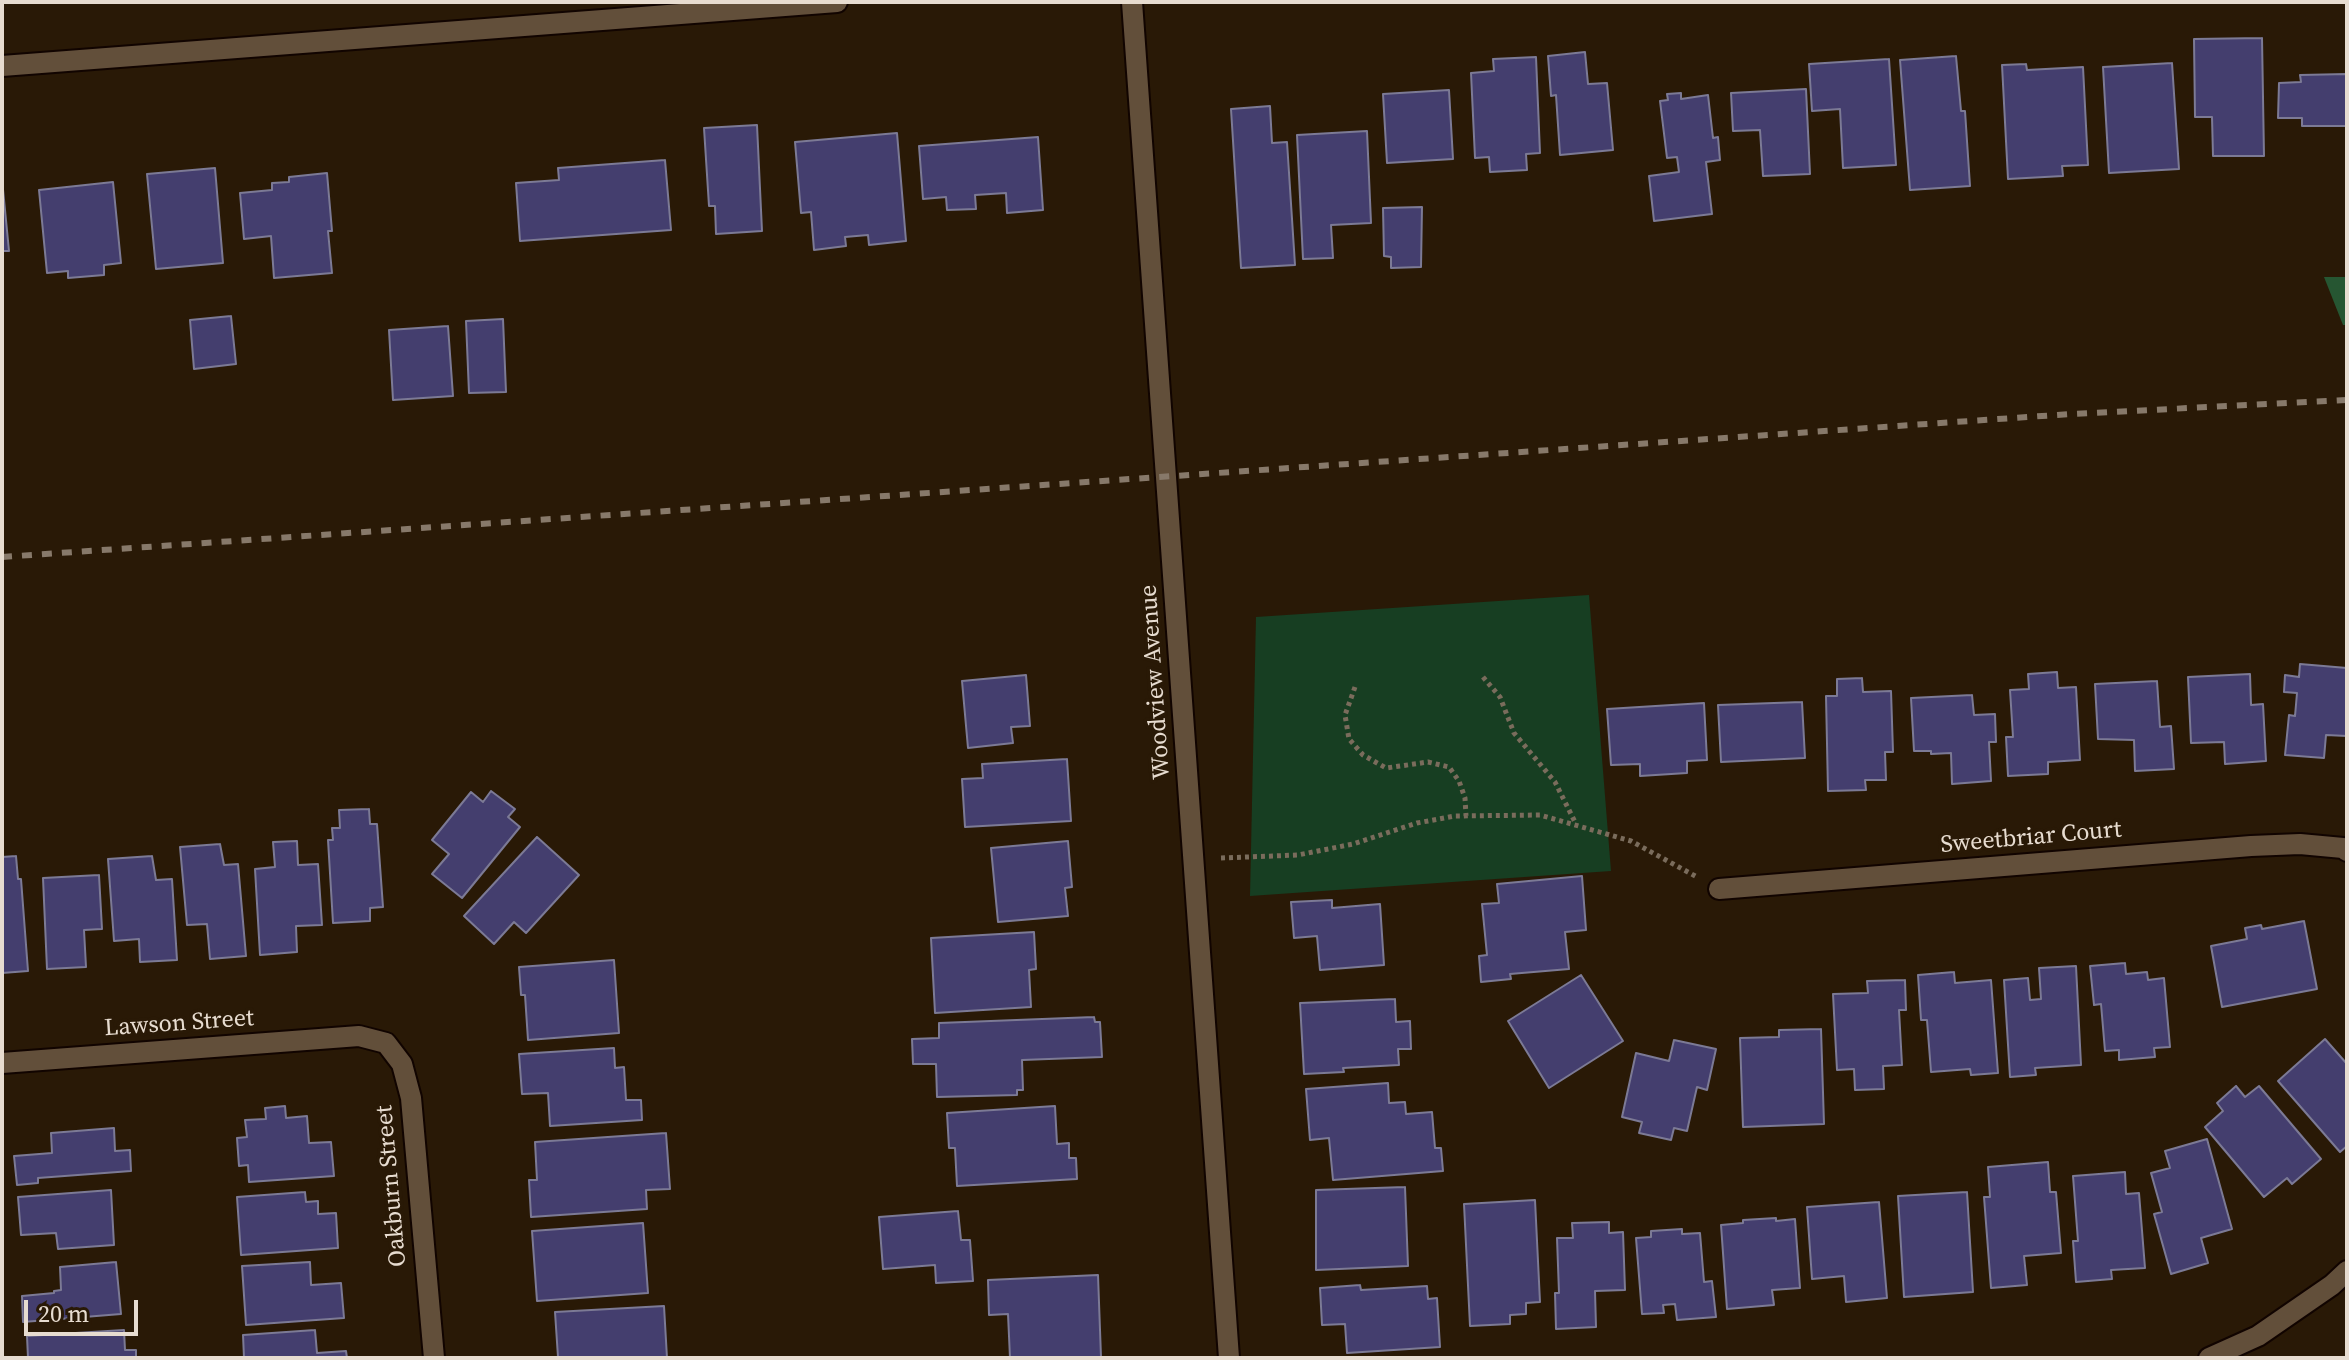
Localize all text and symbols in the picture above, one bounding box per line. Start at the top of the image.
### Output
street label: Woodview Avenue [1135,584,1177,780]
street label: Sweetbriar Court [1939,816,2123,860]
street label: Lawson Street [103,1004,255,1044]
street label: Oakburn Street [371,1104,413,1268]
scale bar [28,1284,142,1334]
text: 20 m [38,1297,89,1330]

